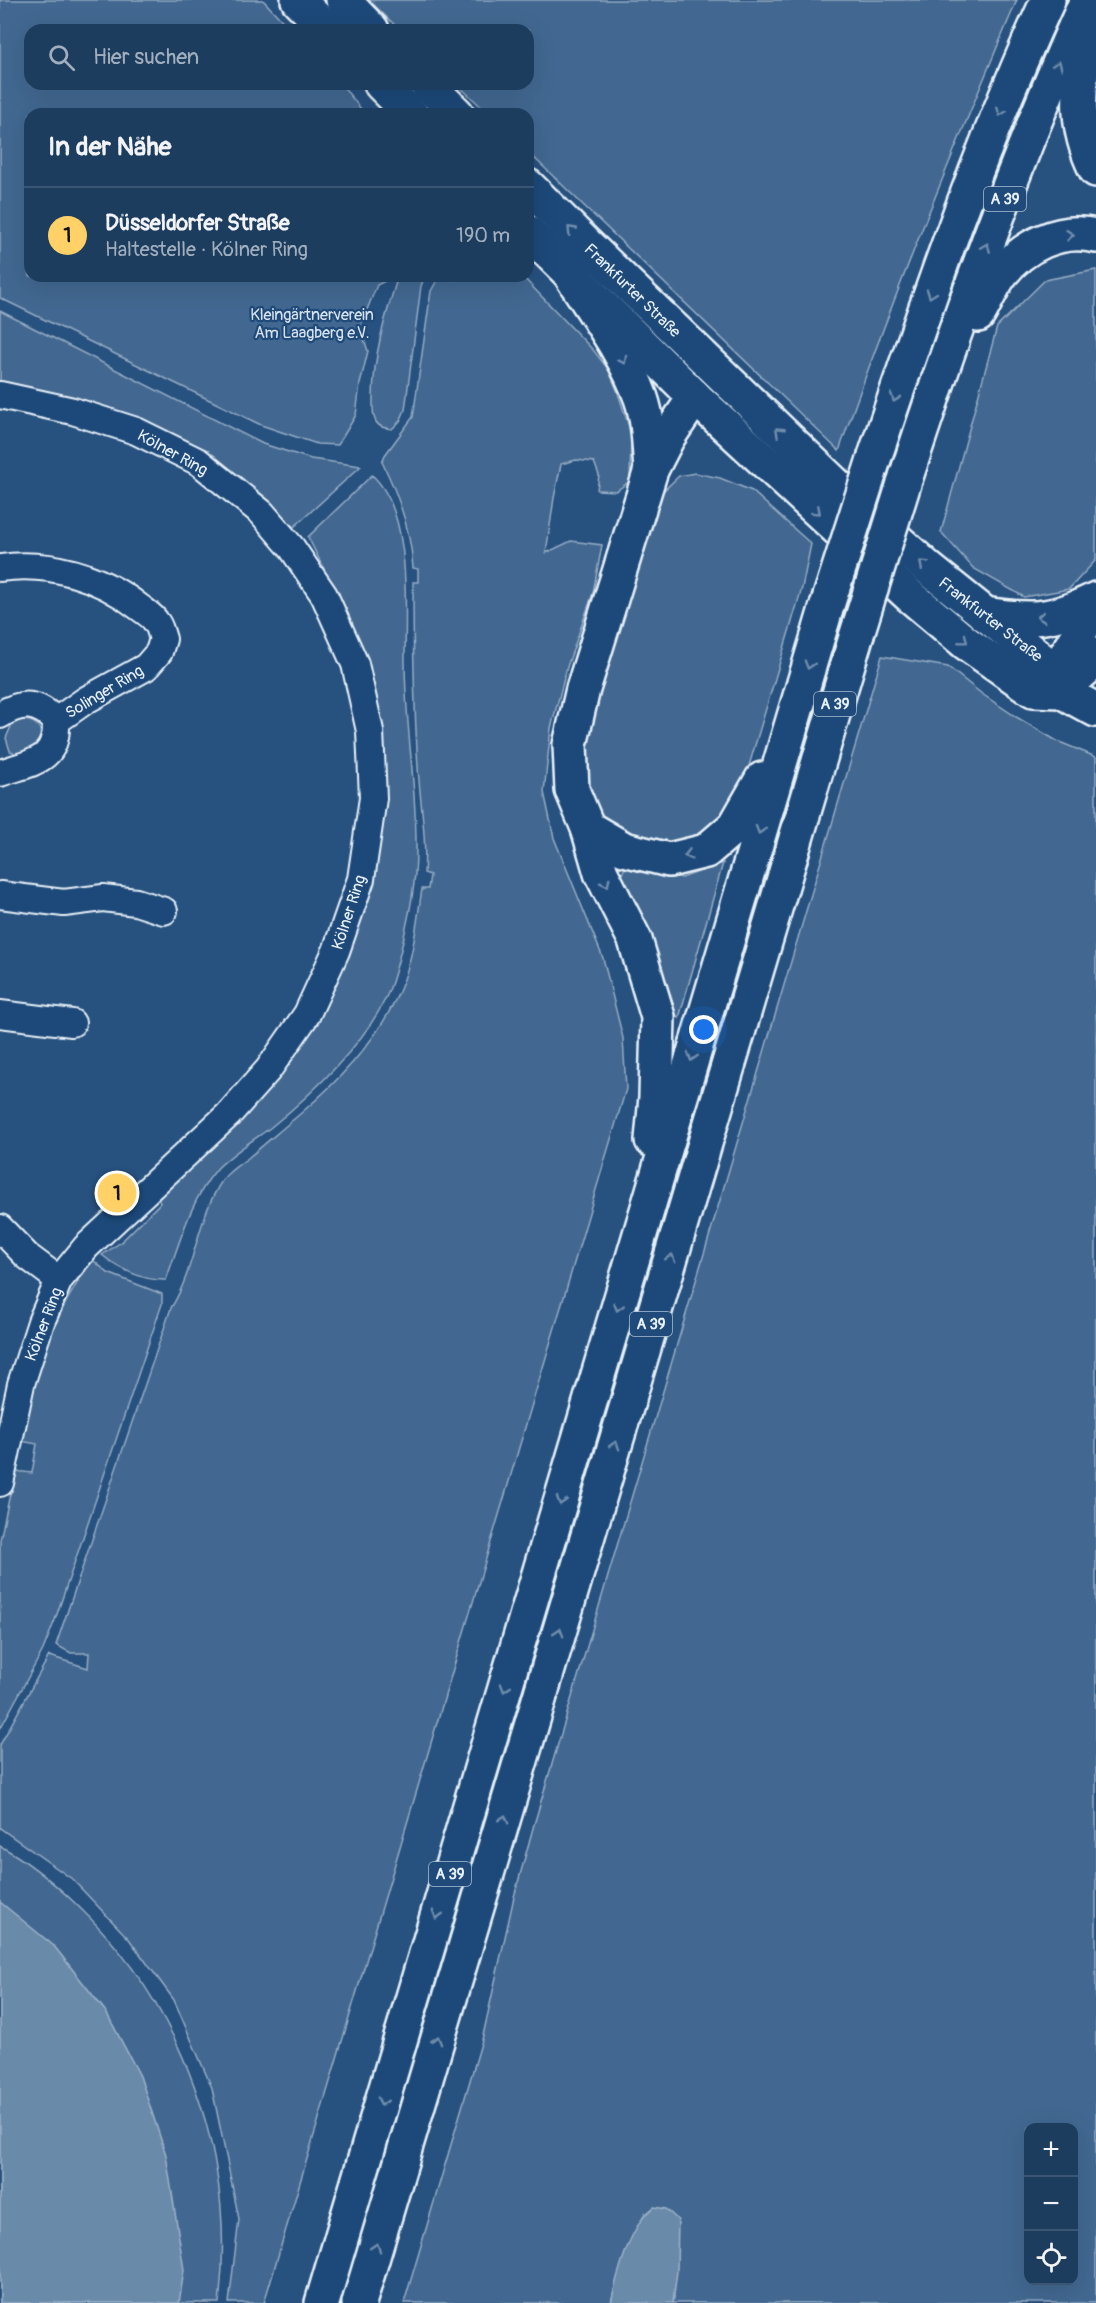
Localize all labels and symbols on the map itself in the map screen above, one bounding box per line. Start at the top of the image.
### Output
one-way arrow [1051,61,1063,72]
one-way arrow [996,106,1008,117]
road number: A 39 [984,187,1026,211]
one-way arrow [568,226,579,237]
one-way arrow [1065,229,1074,242]
street label: Frankfurter Straße [580,240,685,342]
one-way arrow [979,242,992,252]
one-way arrow [925,288,938,299]
park label: Kleingärtnerverein Am Laagberg e.V. [250,305,374,343]
one-way arrow [616,354,627,364]
one-way arrow [889,392,902,402]
street label: Kölner Ring [134,425,211,480]
one-way arrow [776,428,787,439]
one-way arrow [811,504,821,515]
one-way arrow [919,560,929,571]
street label: Frankfurter Straße [934,573,1047,667]
one-way arrow [1037,610,1046,623]
one-way arrow [957,632,968,643]
one-way arrow [804,659,816,670]
street label: Solinger Ring [62,661,147,723]
road number: A 39 [814,692,856,716]
one-way arrow [755,824,767,835]
one-way arrow [683,848,693,861]
street label: Kölner Ring [327,872,370,952]
one-way arrow [599,877,611,888]
your location [689,1015,718,1044]
one-way arrow [687,1051,699,1062]
pin: 1 [98,1170,136,1216]
one-way arrow [664,1253,676,1264]
street label: Kölner Ring [21,1285,67,1364]
one-way arrow [613,1301,625,1312]
road number: A 39 [630,1312,672,1336]
one-way arrow [608,1440,620,1451]
one-way arrow [556,1495,568,1506]
one-way arrow [552,1627,564,1638]
one-way arrow [500,1682,512,1693]
one-way arrow [497,1814,509,1825]
road number: A 39 [429,1862,471,1886]
one-way arrow [432,1909,444,1920]
one-way arrow [430,2035,442,2046]
one-way arrow [377,2096,389,2107]
one-way arrow [369,2242,381,2253]

